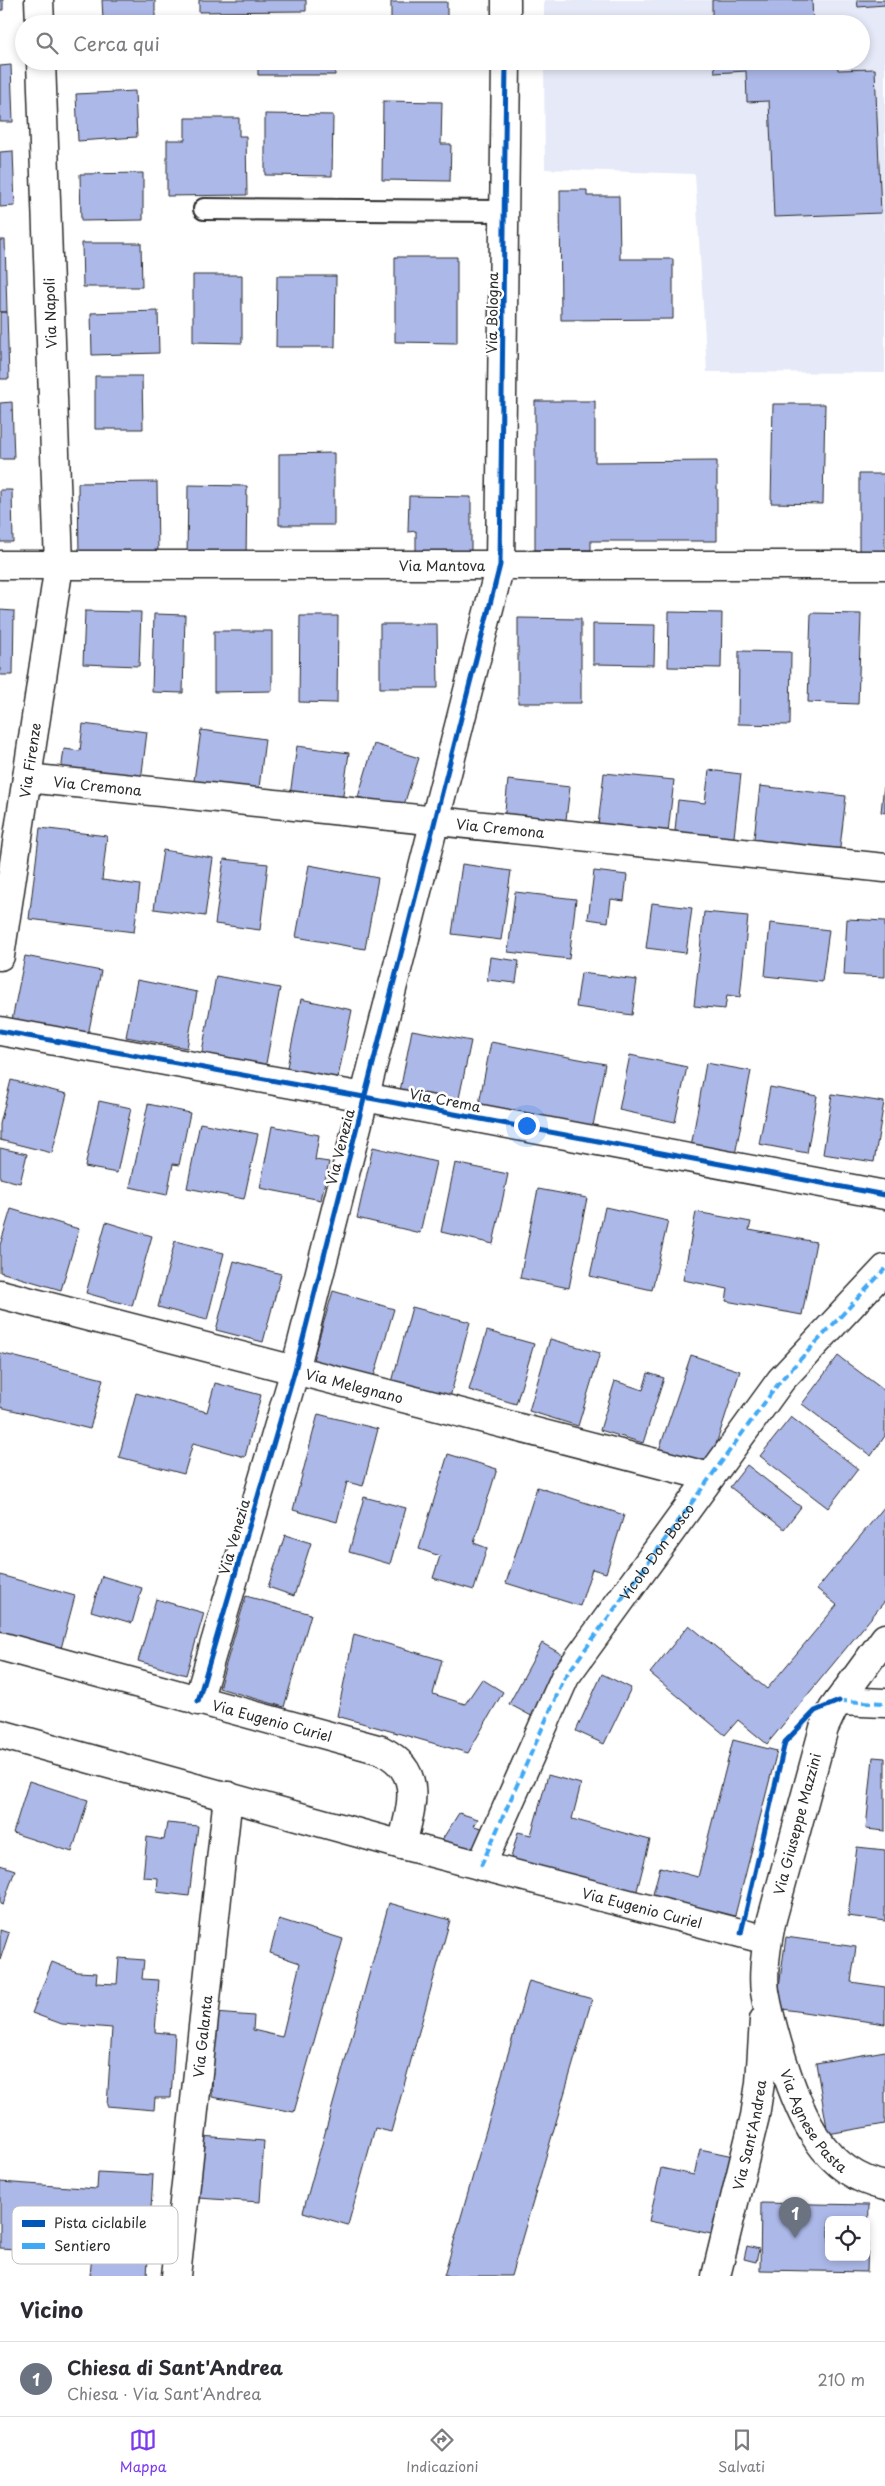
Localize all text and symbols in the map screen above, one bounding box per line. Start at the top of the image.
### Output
search box [15,15,870,70]
icon: search [33,29,61,57]
text: Cerca qui [73,29,160,57]
street label: Via Bologna [481,272,503,354]
street label: Via Napoli [38,277,62,349]
street label: Via Mantova [399,555,486,576]
street label: Via Firenze [13,721,46,799]
street label: Via Cremona [52,770,143,801]
street label: Via Cremona [455,813,546,843]
street label: Via Crema [407,1083,483,1117]
street label: Via Venezia [320,1106,360,1187]
your location [514,1113,540,1139]
street label: Via Melegnano [303,1363,406,1408]
street label: Via Venezia [213,1496,255,1577]
street label: Vicolo Don Bosco [614,1498,699,1604]
street label: Via Eugenio Curiel [210,1694,334,1747]
street label: Via Giuseppe Mazzini [768,1751,826,1897]
street label: Via Eugenio Curiel [580,1882,704,1933]
street label: Via Galanta [187,1994,217,2079]
street label: Via Agnese Pasta [776,2066,852,2177]
street label: Via Sant'Andrea [727,2078,771,2192]
pin: 1 [779,2197,811,2238]
legend [12,2206,178,2264]
text: Pista ciclabile [54,2212,147,2233]
map controls [825,2216,870,2261]
button: locate [825,2216,870,2261]
text: Sentiero [54,2235,111,2256]
text: Vicino [20,2293,83,2325]
text: Chiesa di Sant'Andrea [67,2353,283,2381]
text: 1 [32,2367,40,2391]
text: 210 m [817,2367,865,2391]
text: Chiesa · Via Sant'Andrea [67,2381,261,2405]
tab: Mappa [120,2426,166,2477]
tab: Indicazioni [406,2426,478,2477]
tab: Salvati [718,2426,765,2477]

